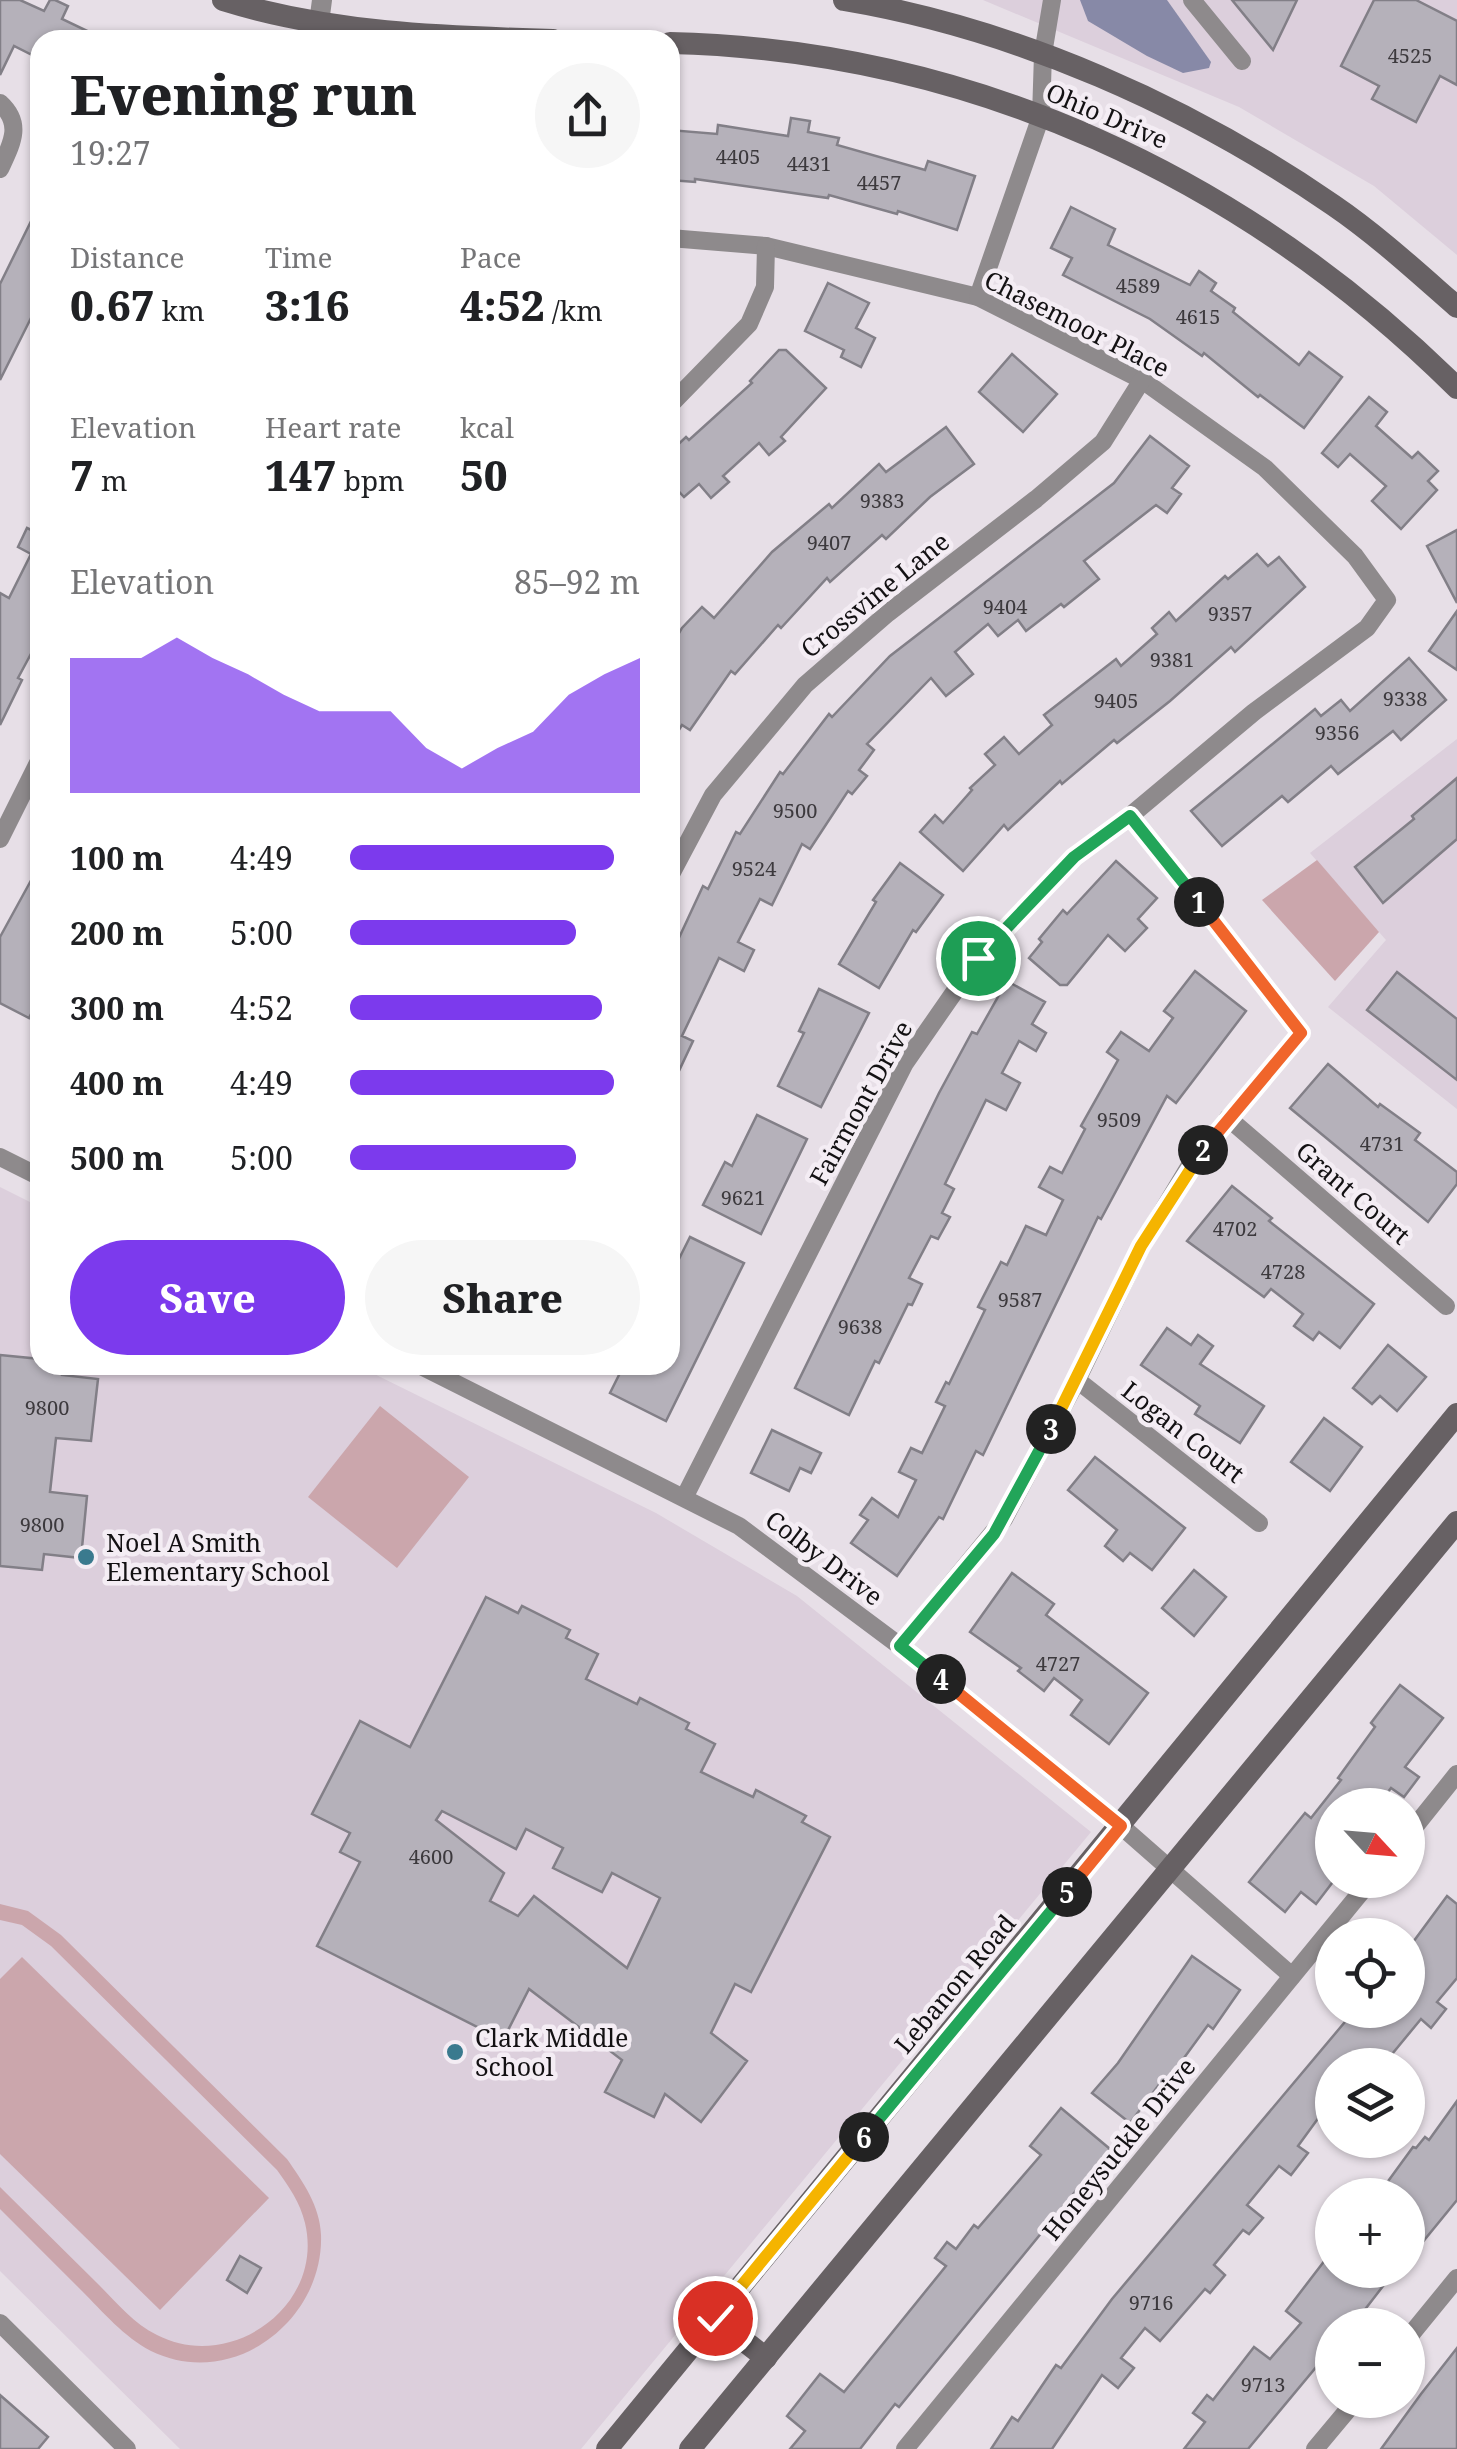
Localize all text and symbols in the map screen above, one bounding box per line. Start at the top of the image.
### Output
house number: 4525 [1388,42,1432,69]
text: Evening run [70,56,417,131]
button: share [535,63,640,168]
street label: Ohio Drive [1041,74,1173,156]
text: 19:27 [70,131,151,174]
house number: 4405 [716,143,760,170]
house number: 4431 [787,150,831,177]
house number: 4457 [857,169,901,196]
text: Distance [70,238,184,276]
text: Time [265,238,333,276]
text: Pace [460,238,521,276]
street label: Chasemoor Place [979,262,1176,384]
house number: 4589 [1116,272,1160,299]
text: 0.67 [70,276,155,333]
text: 3:16 [265,276,350,333]
text: 4:52 [460,276,545,333]
text: km [155,291,205,329]
text: /km [545,291,603,329]
house number: 4615 [1176,303,1220,330]
text: Elevation [70,408,196,446]
text: Heart rate [265,408,402,446]
text: kcal [460,408,514,446]
text: 7 [70,446,94,503]
text: 147 [265,446,336,503]
text: 50 [460,446,508,503]
text: m [94,461,128,499]
text: bpm [336,461,405,499]
house number: 9383 [860,487,904,514]
street label: Crossvine Lane [793,524,956,665]
house number: 9407 [807,529,851,556]
text: Elevation [70,560,214,603]
text: 85–92 m [514,560,640,603]
house number: 9404 [983,593,1027,620]
house number: 9357 [1208,600,1252,627]
house number: 9381 [1150,646,1194,673]
house number: 9338 [1383,685,1427,712]
house number: 9405 [1094,687,1138,714]
house number: 9356 [1315,719,1359,746]
house number: 9500 [773,797,817,824]
text: 100 m [70,836,164,879]
text: 4:49 [230,836,293,879]
house number: 9524 [732,855,776,882]
pin: 1 [1174,877,1224,927]
text: 1 [1191,883,1207,921]
text: 200 m [70,911,164,954]
text: 5:00 [230,911,293,954]
pin [936,916,1021,1001]
icon: arrive [951,931,1006,986]
text: 300 m [70,986,164,1029]
text: 4:52 [230,986,293,1029]
street label: Fairmont Drive [801,1014,919,1191]
text: 400 m [70,1061,164,1104]
text: 4:49 [230,1061,293,1104]
house number: 9509 [1097,1106,1141,1133]
pin: 2 [1178,1125,1228,1175]
house number: 4731 [1360,1130,1404,1157]
text: 2 [1195,1131,1211,1169]
street label: Grant Court [1289,1133,1418,1251]
text: 500 m [70,1136,164,1179]
text: 5:00 [230,1136,293,1179]
house number: 9621 [721,1184,765,1211]
house number: 4702 [1213,1215,1257,1242]
button: Save [70,1240,345,1355]
button: Share [365,1240,640,1355]
house number: 4728 [1261,1258,1305,1285]
house number: 9587 [998,1286,1042,1313]
house number: 9638 [838,1313,882,1340]
street label: Logan Court [1115,1373,1252,1490]
house number: 9800 [25,1394,69,1421]
pin: 3 [1026,1404,1076,1454]
text: 3 [1043,1410,1059,1448]
street label: Colby Drive [759,1502,890,1613]
house number: 9800 [20,1511,64,1538]
place label: Noel A Smith Elementary School [106,1525,330,1588]
marker: Noel A Smith Elementary School [75,1546,97,1568]
house number: 4727 [1036,1650,1080,1677]
pin: 4 [916,1654,966,1704]
text: 4 [933,1660,949,1698]
north arrow [1315,1788,1425,1898]
map controls [1315,1788,1425,2418]
house number: 4600 [409,1843,453,1870]
pin: 5 [1042,1867,1092,1917]
text: 5 [1059,1873,1075,1911]
street label: Lebanon Road [886,1907,1022,2060]
button: locate [1315,1918,1425,2028]
place label: Clark Middle School [475,2020,628,2083]
marker: Clark Middle School [444,2041,466,2063]
button: layers [1315,2048,1425,2158]
street label: Honeysuckle Drive [1034,2050,1202,2247]
pin: 6 [839,2112,889,2162]
text: 6 [856,2118,872,2156]
button: + [1315,2178,1425,2288]
pin [673,2276,758,2361]
house number: 9716 [1129,2289,1173,2316]
icon: check [688,2291,743,2346]
button: − [1315,2308,1425,2418]
house number: 9713 [1241,2371,1285,2398]

